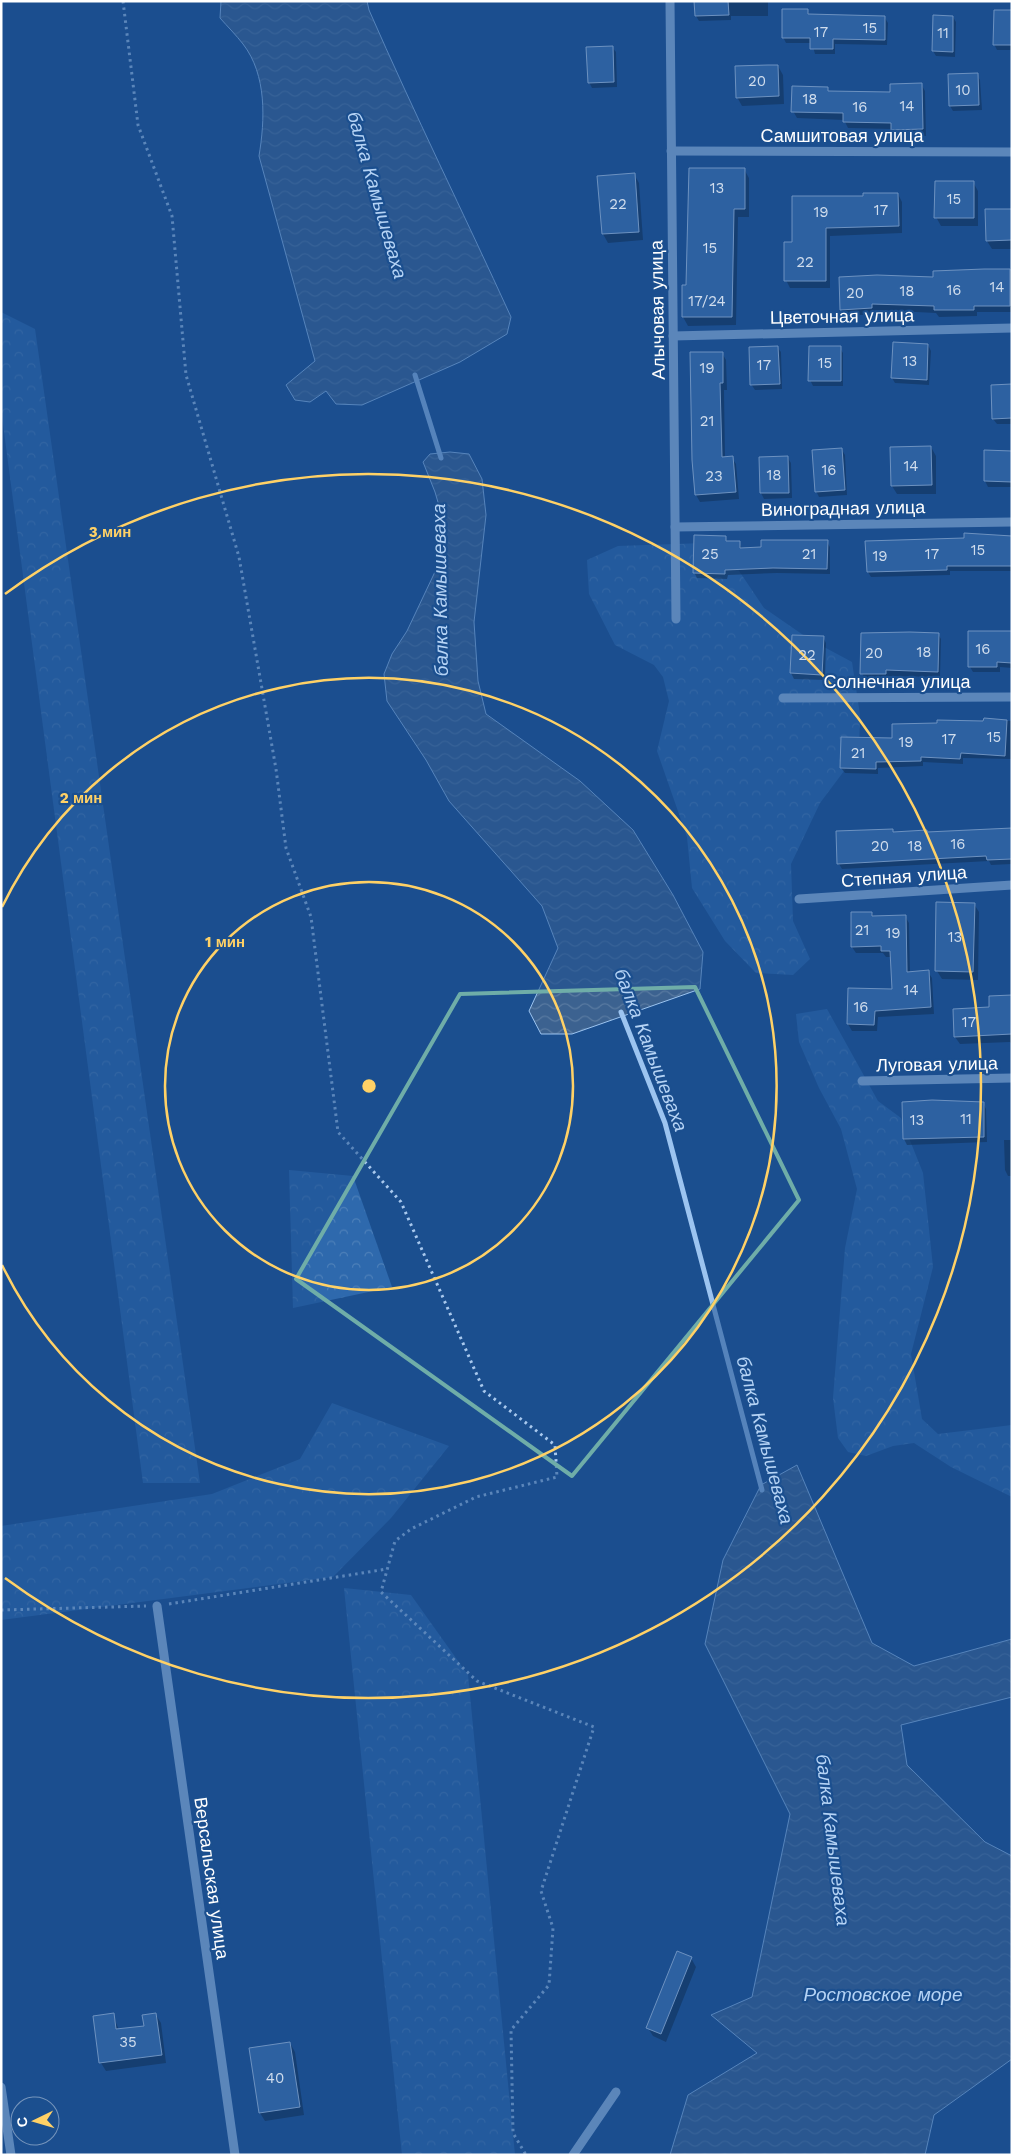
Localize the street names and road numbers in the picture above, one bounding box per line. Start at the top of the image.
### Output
street label: Самшитовая улица [761,125,924,146]
street label: Алычовая улица [645,239,669,380]
street label: Цветочная улица [770,304,915,328]
street label: Виноградная улица [761,496,926,520]
street label: Солнечная улица [823,671,972,692]
street label: Степная улица [840,861,969,891]
street label: Луговая улица [876,1052,999,1076]
street label: Версальская улица [190,1796,234,1961]

